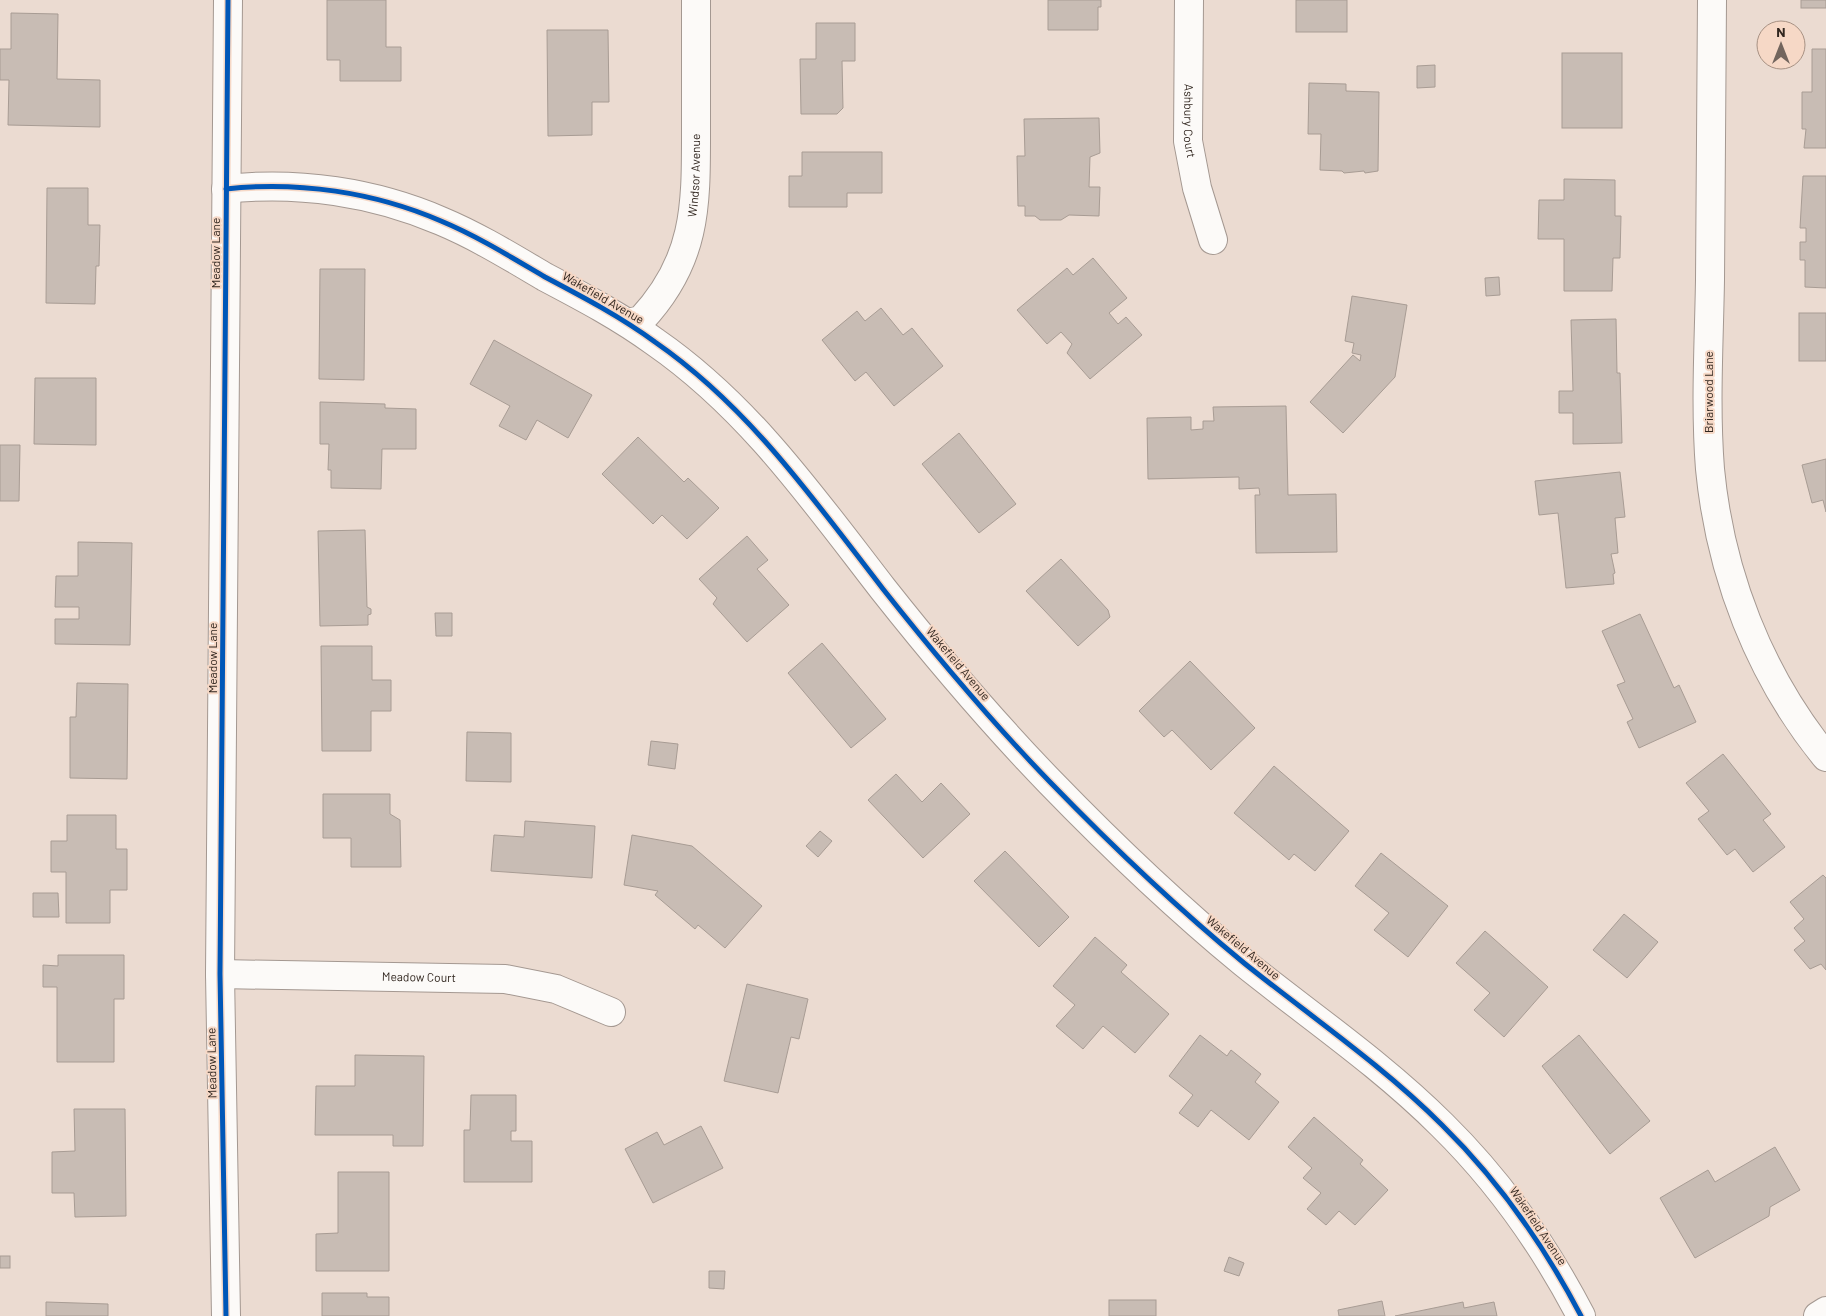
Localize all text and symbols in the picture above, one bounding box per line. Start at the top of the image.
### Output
north arrow [1756,20,1806,70]
text: N [1776,23,1786,40]
street label: Ashbury Court [1182,84,1199,159]
street label: Windsor Avenue [684,134,702,218]
street label: Meadow Lane [208,218,222,288]
street label: Wakefield Avenue [560,268,647,326]
street label: Briarwood Lane [1701,351,1715,433]
street label: Meadow Lane [205,623,219,693]
street label: Wakefield Avenue [924,624,994,703]
street label: Wakefield Avenue [1204,912,1283,982]
street label: Meadow Court [382,969,456,984]
street label: Meadow Lane [203,1028,219,1098]
street label: Wakefield Avenue [1507,1183,1570,1267]

